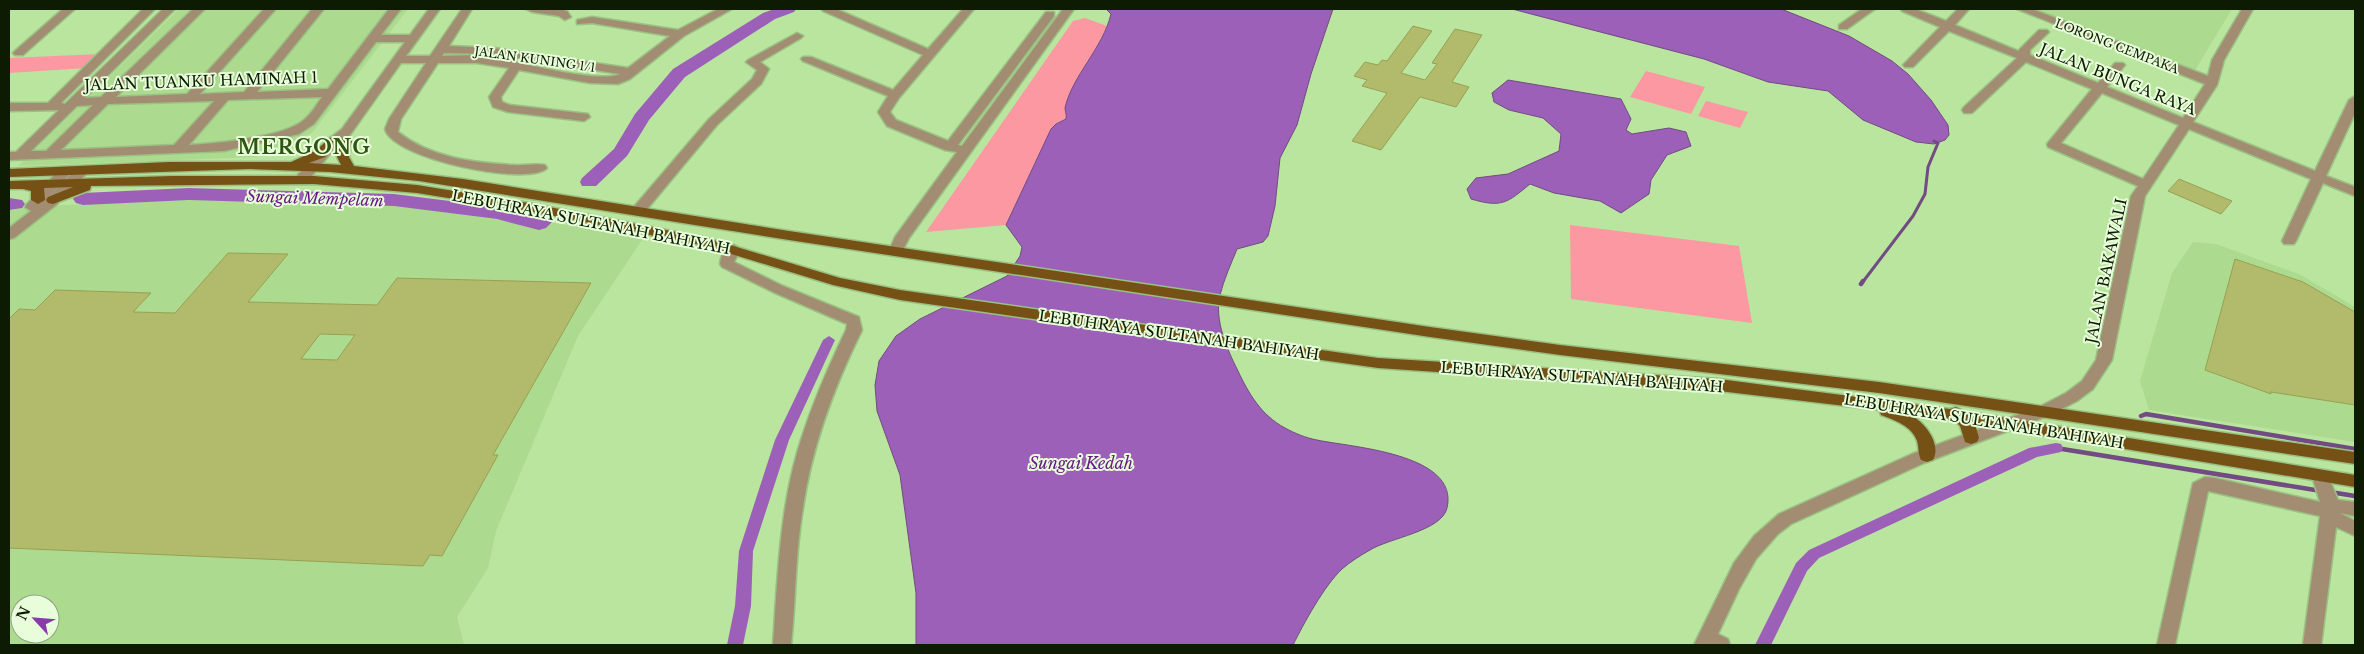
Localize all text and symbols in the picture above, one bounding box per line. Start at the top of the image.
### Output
street label: LORONG CEMPAKA [2053,15,2182,77]
street label: JALAN BUNGA RAYA [2035,38,2199,119]
street label: JALAN KUNING 1/1 [471,43,597,75]
street label: JALAN TUANKU HAMINAH 1 [82,67,318,95]
district label: MERGONG [237,135,371,159]
water label: Sungai Mempelam [246,186,384,210]
street label: LEBUHRAYA SULTANAH BAHIYAH [450,186,732,258]
street label: JALAN BAKAWALI [2081,197,2131,347]
street label: LEBUHRAYA SULTANAH BAHIYAH [1037,306,1321,364]
street label: LEBUHRAYA SULTANAH BAHIYAH [1440,358,1724,396]
street label: LEBUHRAYA SULTANAH BAHIYAH [1843,389,2126,453]
water label: Sungai Kedah [1029,453,1133,473]
north arrow [10,594,60,644]
text: N [12,603,34,623]

